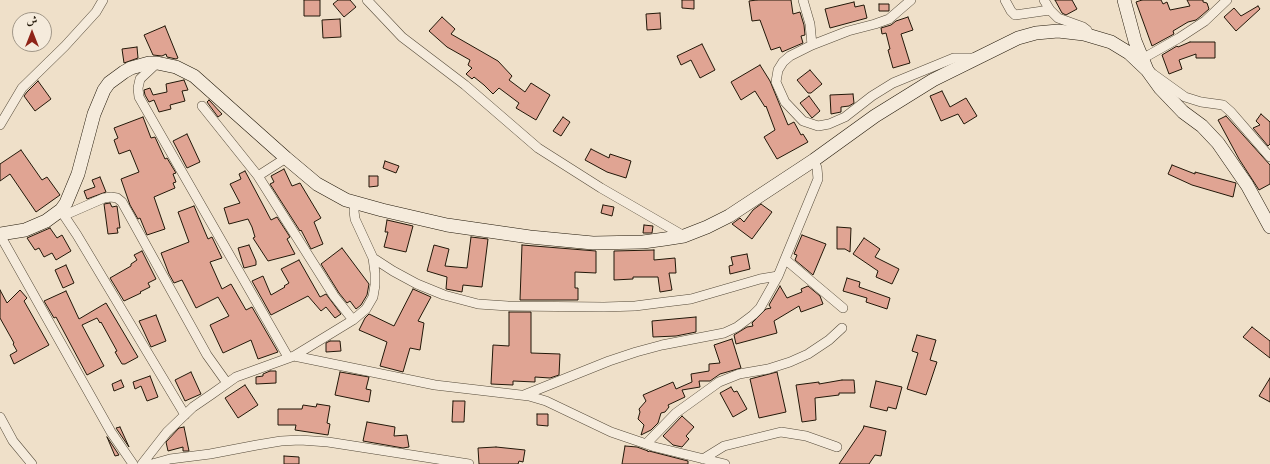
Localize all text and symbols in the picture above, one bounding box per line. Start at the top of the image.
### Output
north arrow [12,12,52,52]
text: ش [27,13,37,28]

